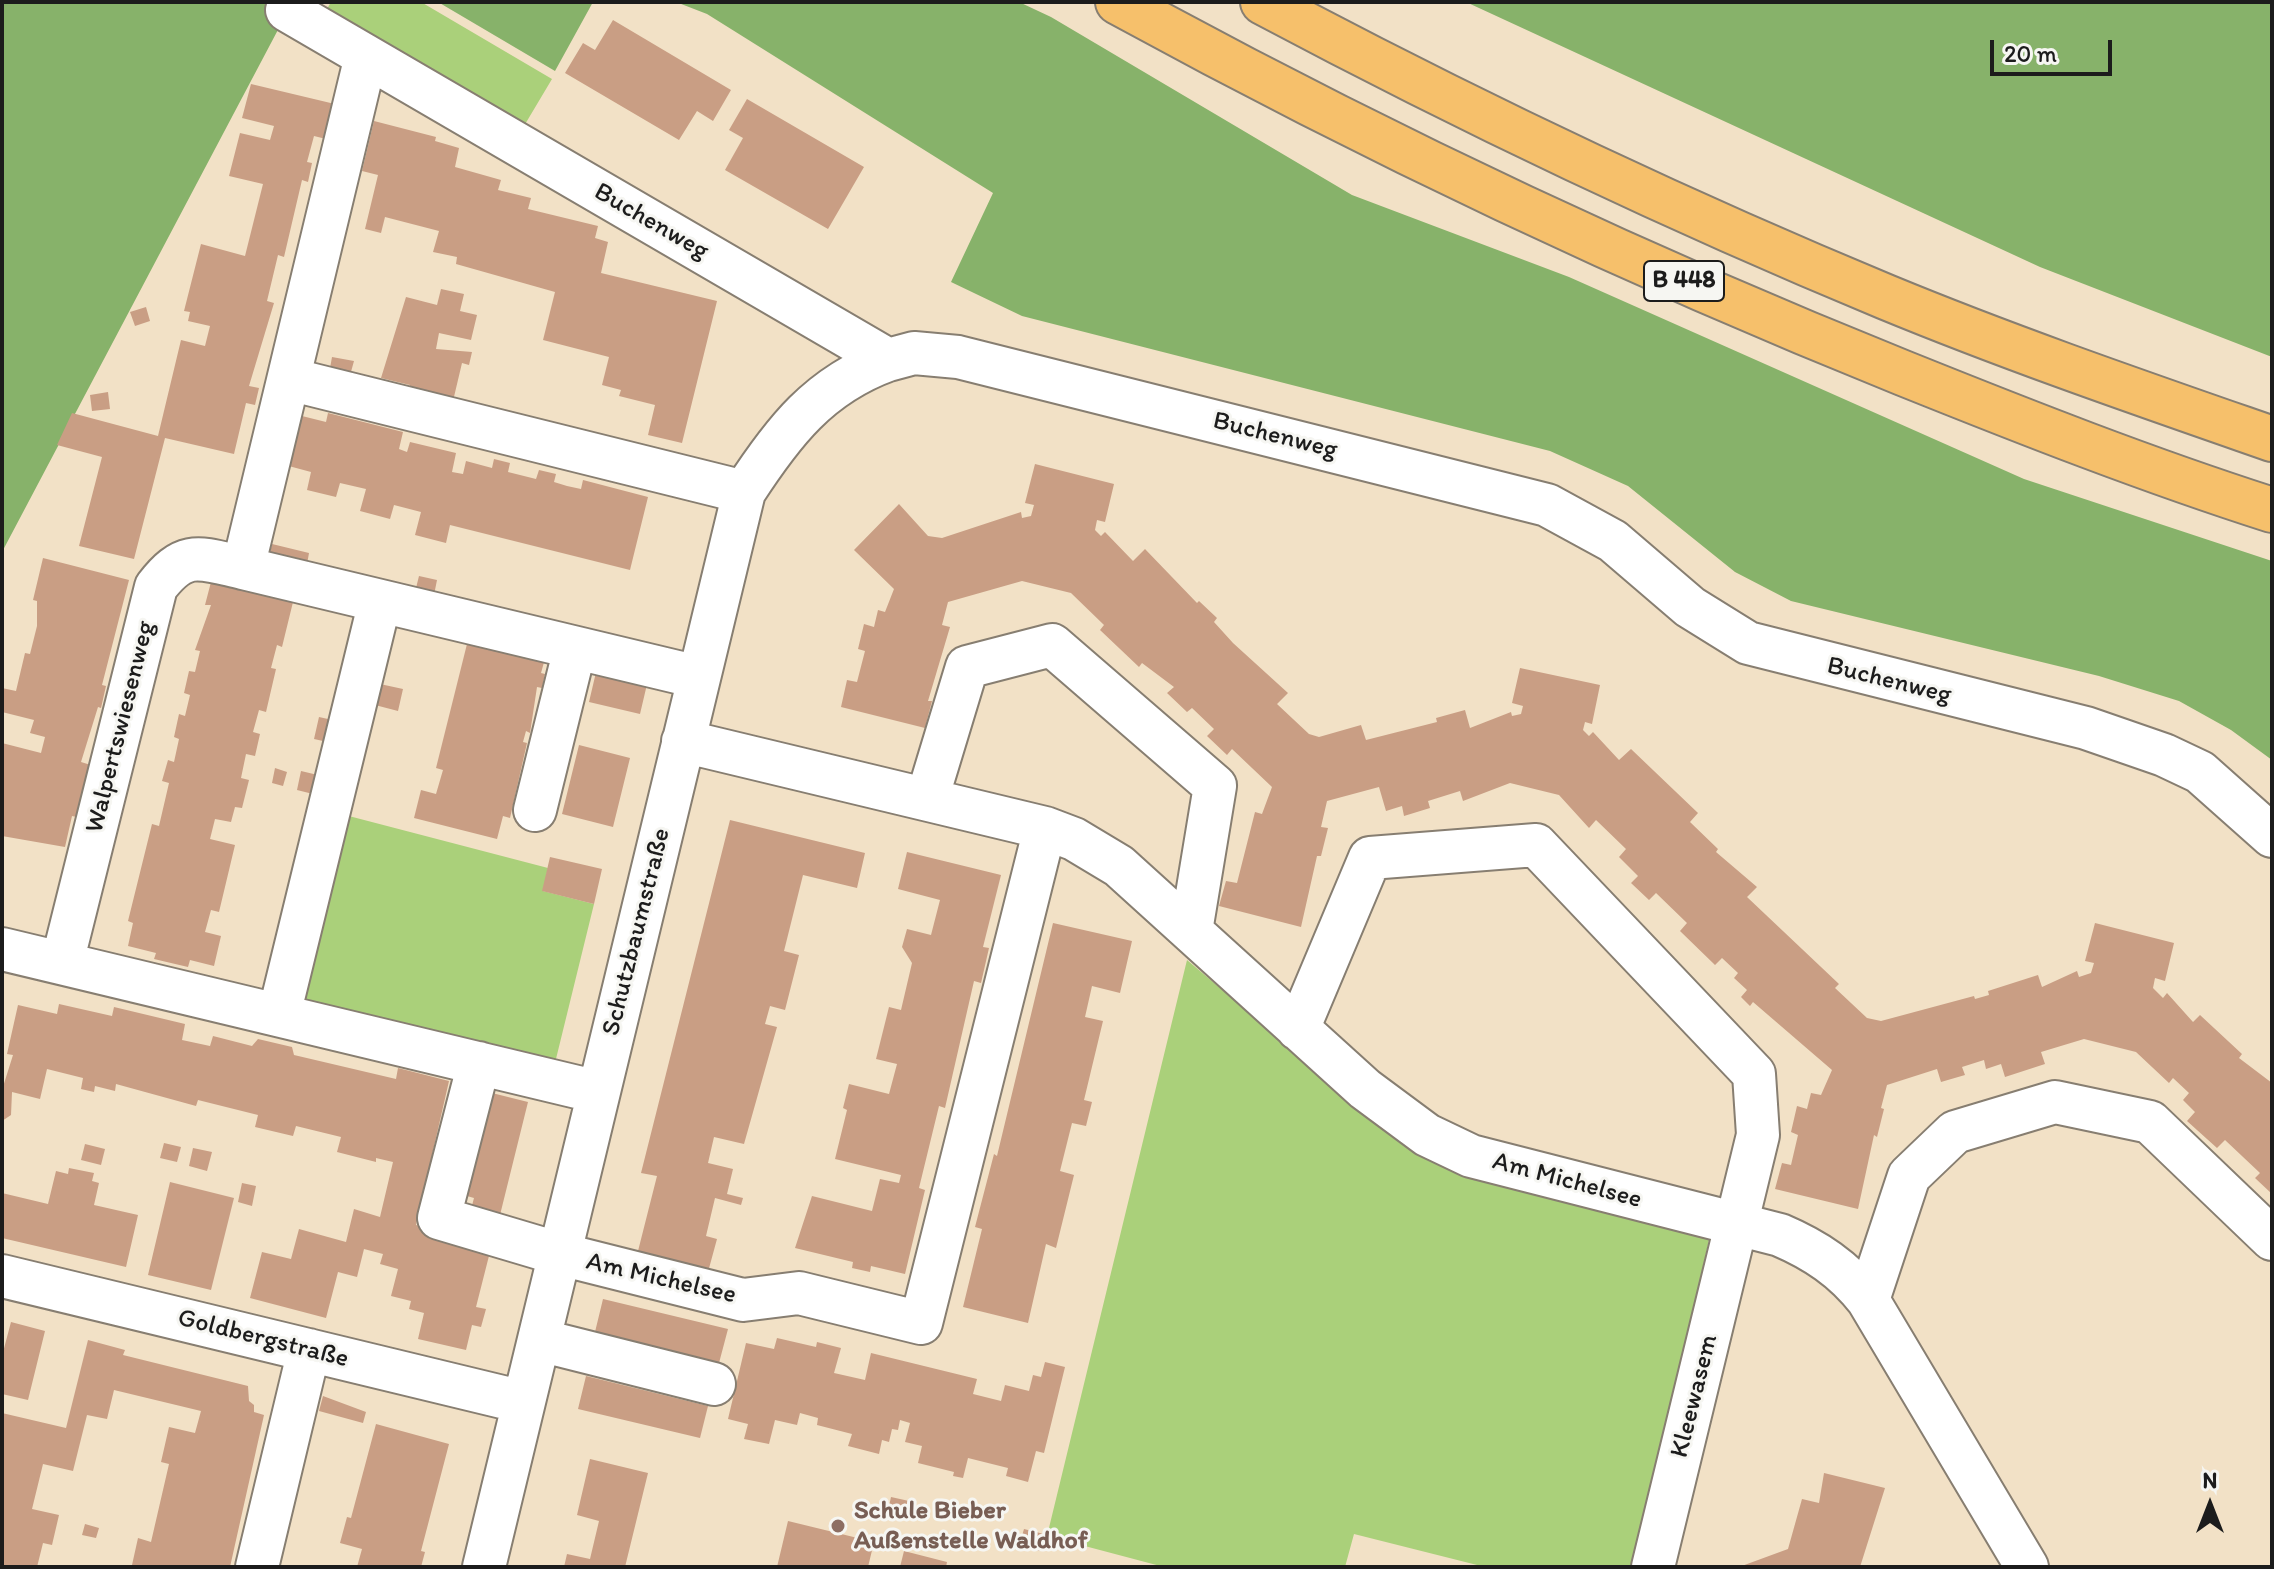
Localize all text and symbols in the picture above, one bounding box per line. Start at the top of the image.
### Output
scale bar [1994,24,2116,74]
text: 20 m [2004,39,2057,68]
street label: Buchenweg [588,177,714,267]
road number: B 448 [1644,261,1724,301]
street label: Buchenweg [1210,405,1340,467]
street label: Walpertswiesenweg [80,618,162,836]
street label: Buchenweg [1824,650,1954,712]
street label: Schutzbaumstraße [596,825,678,1039]
street label: Am Michelsee [1489,1146,1645,1216]
street label: Am Michelsee [583,1247,739,1311]
street label: Goldbergstraße [174,1303,352,1375]
street label: Kleewasem [1665,1331,1725,1461]
north arrow [2170,1465,2250,1545]
text: N [2203,1467,2217,1494]
place label: Schule Bieber Außenstelle Waldhof [854,1495,1088,1556]
marker: Schule Bieber Außenstelle Waldhof [829,1517,847,1535]

